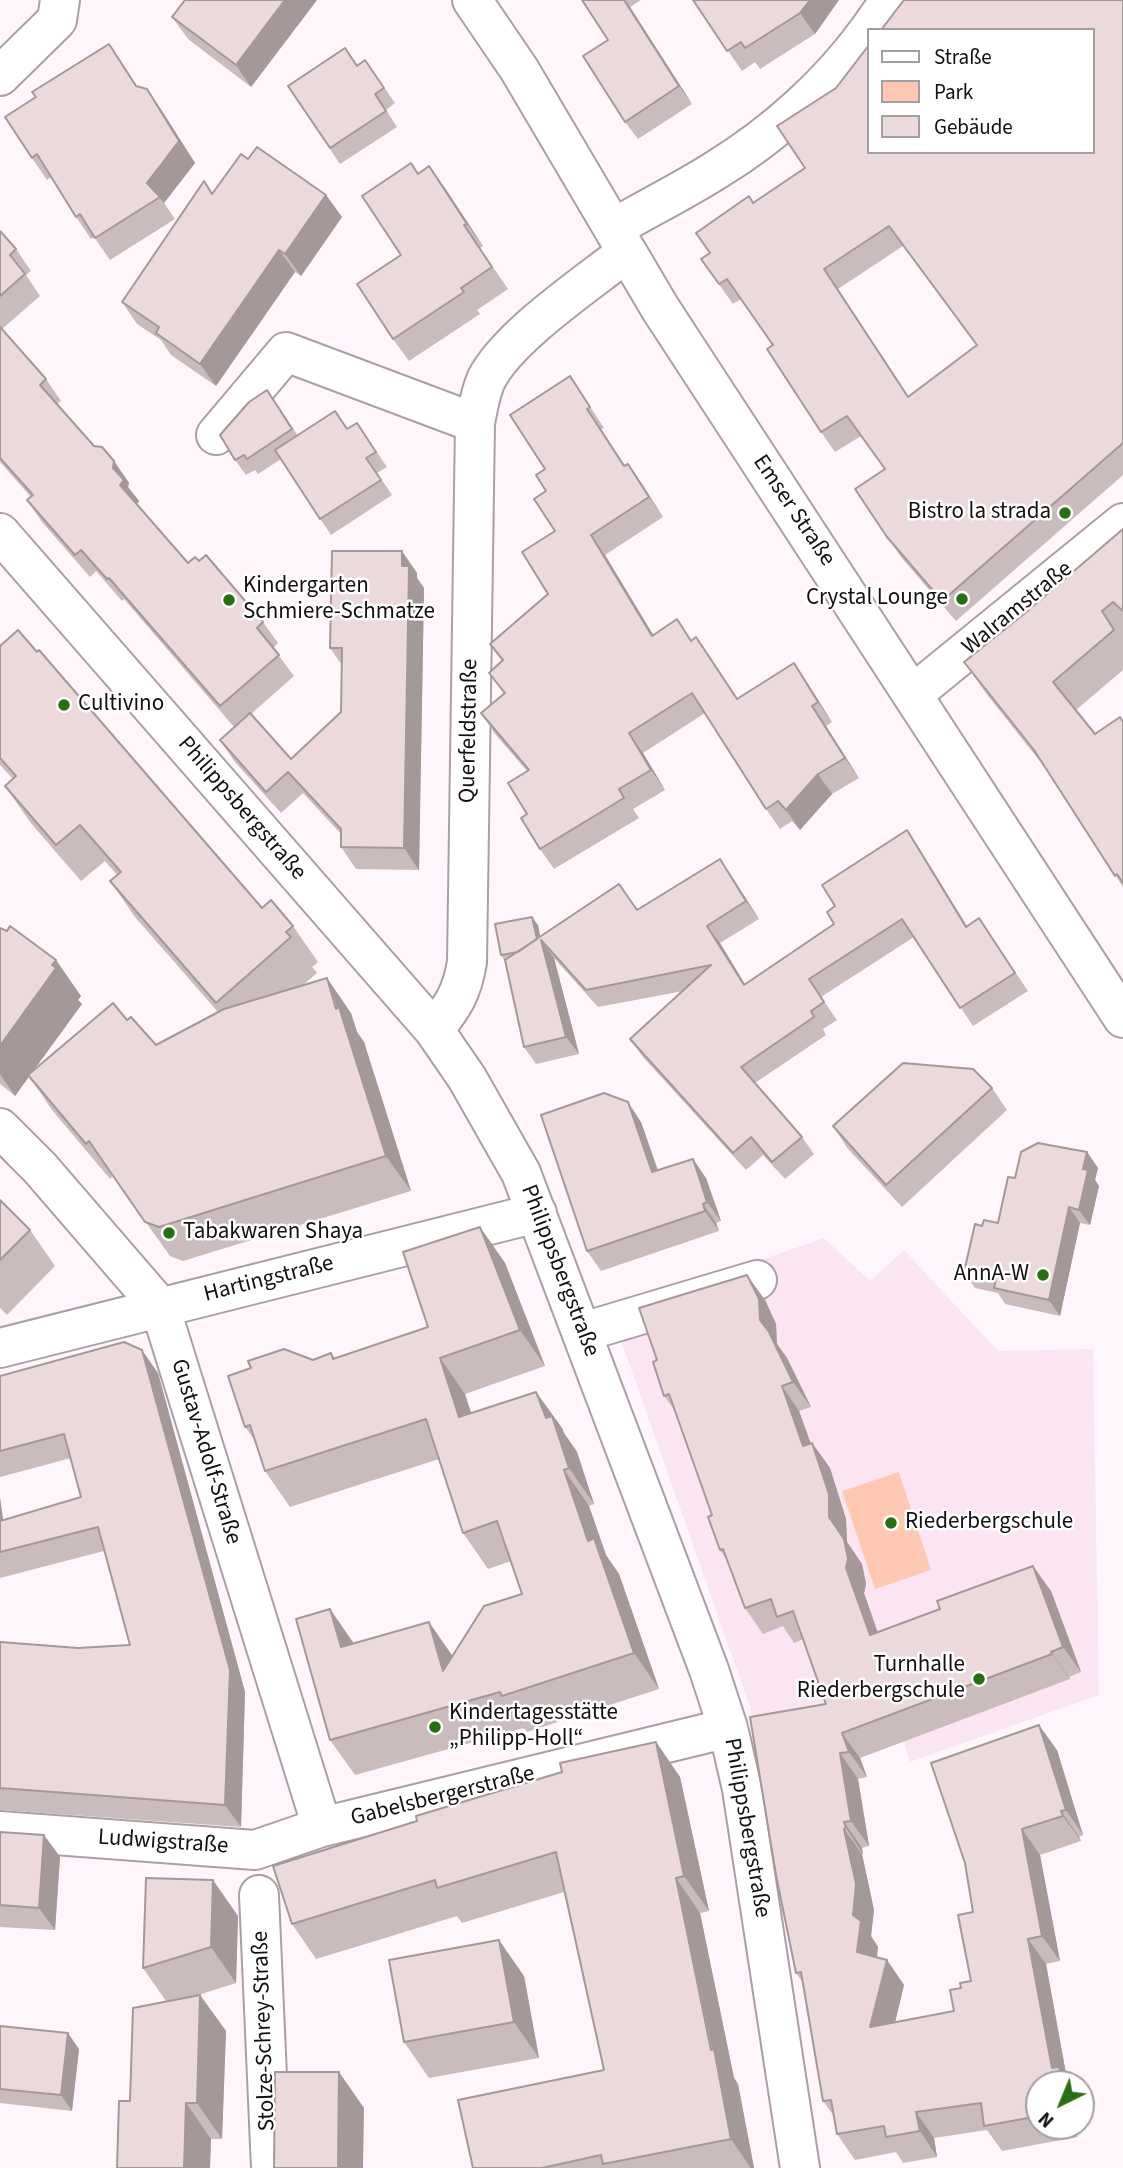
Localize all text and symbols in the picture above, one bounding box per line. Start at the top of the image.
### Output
legend [867,28,1095,154]
text: Straße [934,42,992,72]
text: Park [934,77,973,107]
text: Gebäude [934,112,1013,142]
street label: Emser Straße [746,450,840,572]
place label: Bistro la strada [908,499,1051,527]
marker: Bistro la strada [1057,505,1073,521]
street label: Walramstraße [957,556,1079,662]
place label: Kindergarten Schmiere-Schmatze [243,573,435,627]
place label: Crystal Lounge [806,585,948,613]
marker: Crystal Lounge [954,591,970,607]
marker: Kindergarten Schmiere-Schmatze [221,592,237,608]
street label: Querfeldstraße [455,659,485,803]
place label: Cultivino [78,691,164,719]
marker: Cultivino [56,697,72,713]
street label: Philippsbergstraße [171,731,311,887]
street label: Philippsbergstraße [514,1181,604,1361]
place label: Tabakwaren Shaya [183,1219,363,1247]
marker: Tabakwaren Shaya [161,1225,177,1241]
street label: Hartingstraße [201,1251,337,1309]
place label: AnnA-W [954,1261,1029,1289]
marker: AnnA-W [1035,1267,1051,1283]
street label: Gustav-Adolf-Straße [164,1356,246,1548]
place label: Riederbergschule [905,1509,1073,1537]
marker: Riederbergschule [883,1515,899,1531]
place label: Turnhalle Riederbergschule [797,1652,965,1706]
marker: Turnhalle Riederbergschule [971,1671,987,1687]
place label: Kindertagesstätte „Philipp-Holl“ [449,1700,618,1754]
marker: Kindertagesstätte „Philipp-Holl“ [427,1719,443,1735]
street label: Philippsbergstraße [717,1736,775,1920]
street label: Gabelsbergerstraße [348,1761,538,1833]
street label: Ludwigstraße [97,1825,229,1861]
street label: Stolze-Schrey-Straße [248,1930,282,2132]
north arrow [1025,2070,1095,2140]
text: N [1033,2105,1061,2133]

